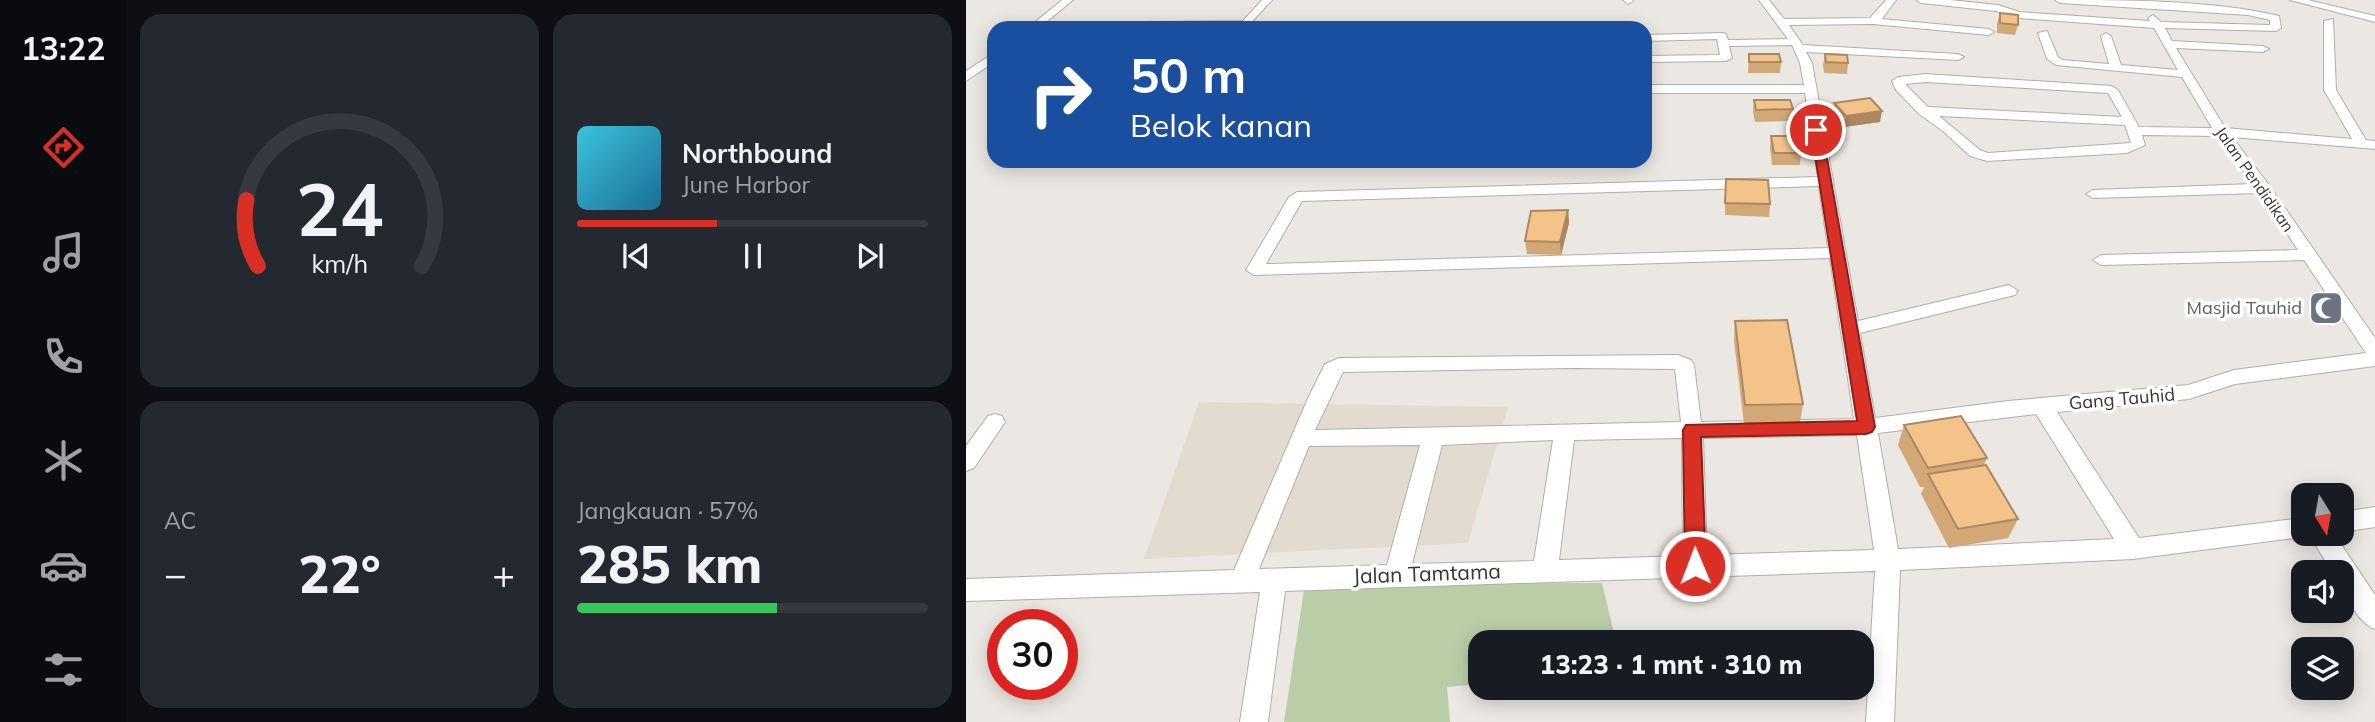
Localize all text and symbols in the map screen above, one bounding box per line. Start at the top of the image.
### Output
text: 13:22 [21,28,105,68]
text: 50 m [1130,44,1246,105]
icon: right [1015,49,1106,140]
pin [1786,100,1846,160]
text: Belok kanan [1130,105,1312,145]
icon: arrive [1797,111,1835,149]
icon: directions [39,123,88,172]
street label: Jalan Pendidikan [2211,123,2299,235]
text: Northbound [682,137,832,170]
text: 24 [296,164,383,255]
text: June Harbor [682,170,810,199]
icon: music [39,228,88,277]
icon: previous [617,237,655,275]
icon: pause [734,237,772,275]
icon: next [851,237,889,275]
text: km/h [311,248,368,279]
mosque icon: Masjid Tauhid [2307,289,2345,327]
place label: Masjid Tauhid [2186,296,2302,319]
icon: phone [39,332,88,381]
street label: Gang Tauhid [2068,382,2176,415]
icon: climate [39,436,88,485]
north arrow [2291,483,2354,546]
map controls [2291,483,2354,700]
text: Jangkauan · 57% [577,496,758,525]
text: AC [164,506,196,535]
position arrow [1658,529,1732,603]
text: 285 km [577,531,762,596]
icon: car [39,541,88,590]
text: 22° [298,541,381,606]
text: − [164,550,187,598]
text: + [492,550,515,598]
street label: Jalan Tamtama [1353,557,1501,589]
button: sound [2291,560,2354,623]
speed limit sign: 30 [987,609,1078,700]
button: layers [2291,637,2354,700]
icon: filters [39,645,88,694]
text: 13:23 · 1 mnt · 310 m [1540,648,1802,681]

